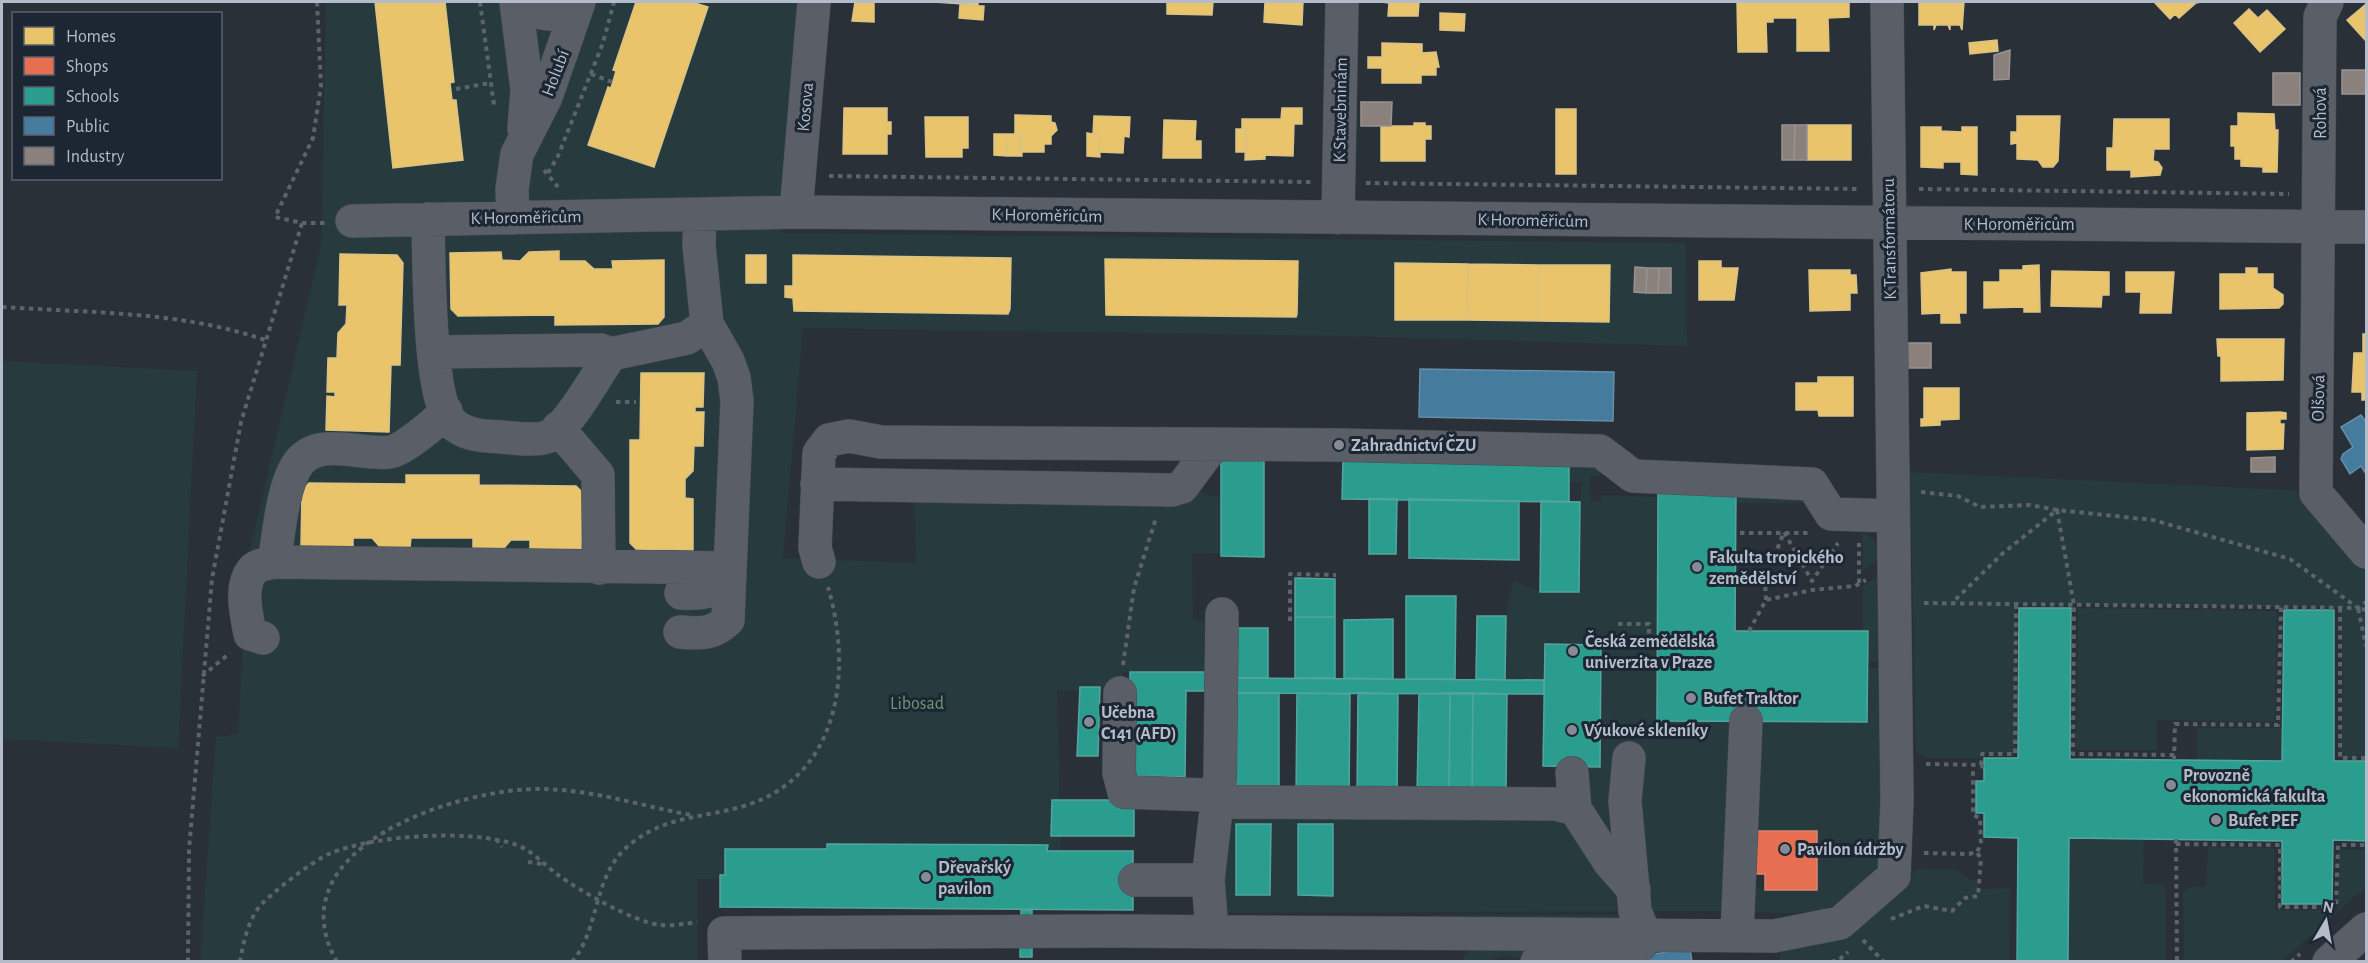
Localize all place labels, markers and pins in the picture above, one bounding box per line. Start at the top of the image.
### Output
place label: Zahradnictví ČZU [1351,434,1477,455]
marker: Zahradnictví ČZU [1332,438,1346,452]
place label: Fakulta tropického zemědělství [1709,549,1844,588]
marker: Fakulta tropického zemědělství [1690,560,1704,574]
place label: Česká zemědělská univerzita v Praze [1585,630,1716,672]
marker: Česká zemědělská univerzita v Praze [1566,644,1580,658]
place label: Bufet Traktor [1703,690,1799,708]
marker: Bufet Traktor [1684,691,1698,705]
place label: Učebna C141 (AFD) [1101,704,1177,743]
marker: Učebna C141 (AFD) [1082,715,1096,729]
place label: Výukové skleníky [1584,722,1709,740]
marker: Výukové skleníky [1565,723,1579,737]
place label: Provozně ekonomická fakulta [2183,767,2326,806]
marker: Provozně ekonomická fakulta [2164,778,2178,792]
place label: Bufet PEF [2228,812,2299,830]
marker: Bufet PEF [2209,813,2223,827]
place label: Pavilon údržby [1797,841,1904,859]
marker: Pavilon údržby [1778,842,1792,856]
place label: Dřevařský pavilon [938,859,1012,898]
marker: Dřevařský pavilon [919,870,933,884]

